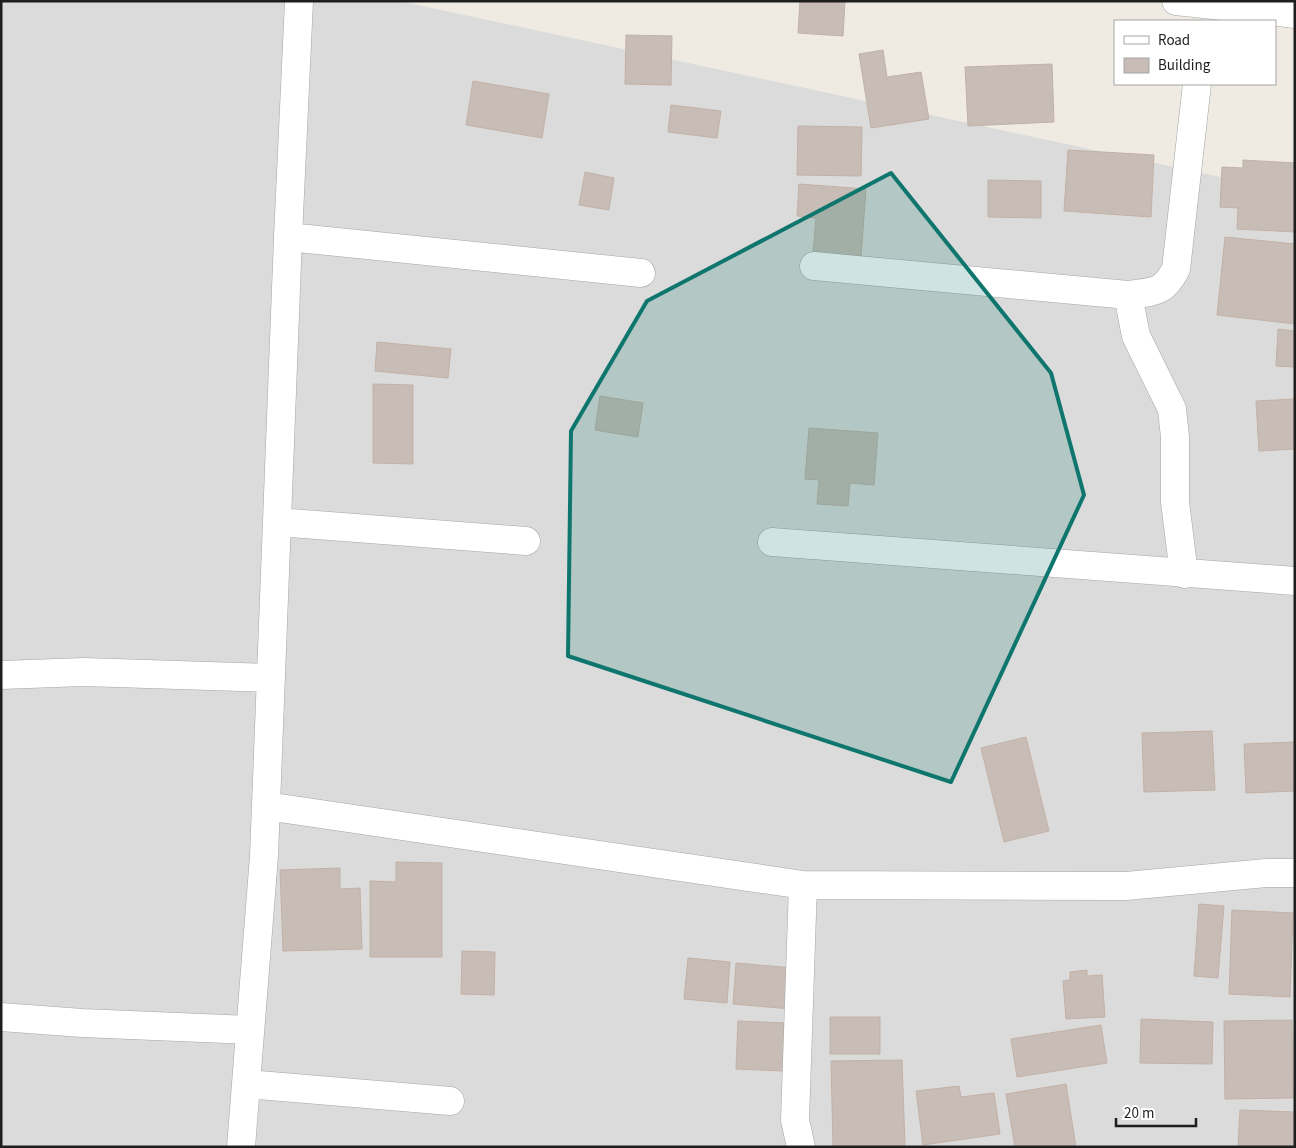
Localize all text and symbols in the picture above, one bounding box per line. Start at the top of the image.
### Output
legend [1114,20,1276,85]
text: Road [1158,30,1190,51]
text: Building [1158,55,1211,76]
scale bar [1116,1096,1196,1128]
text: 20 m [1124,1103,1154,1124]

